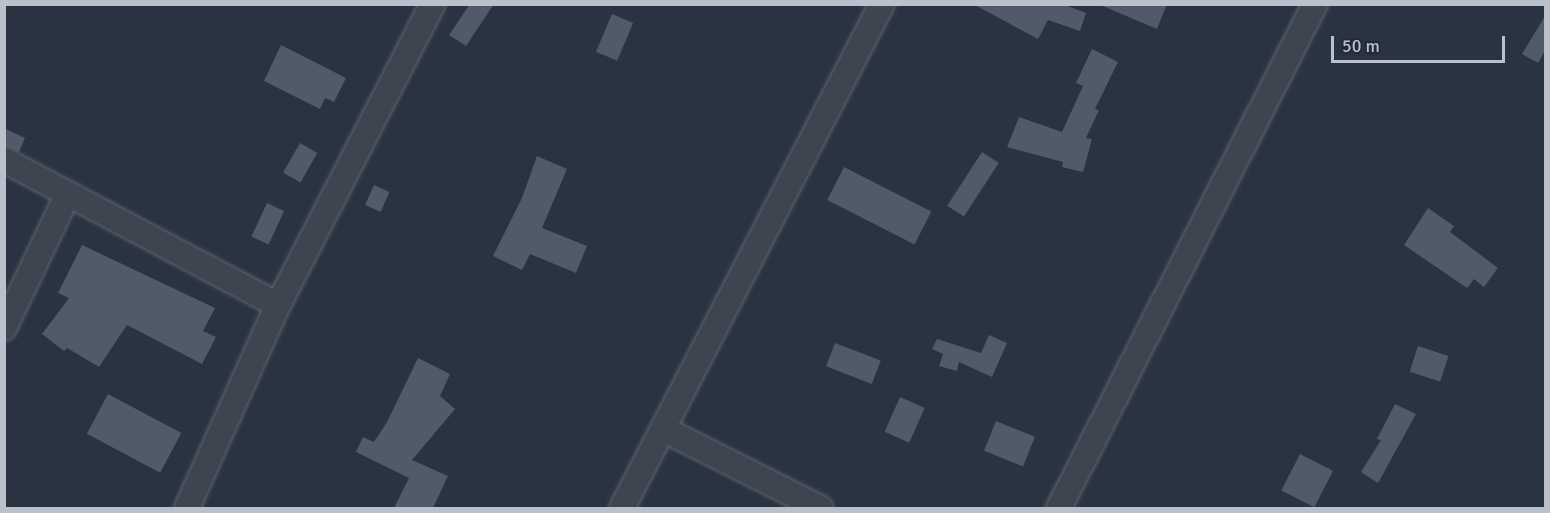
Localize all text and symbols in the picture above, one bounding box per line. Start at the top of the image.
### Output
scale bar [1334,24,1508,62]
text: 50 m [1342,35,1380,57]

